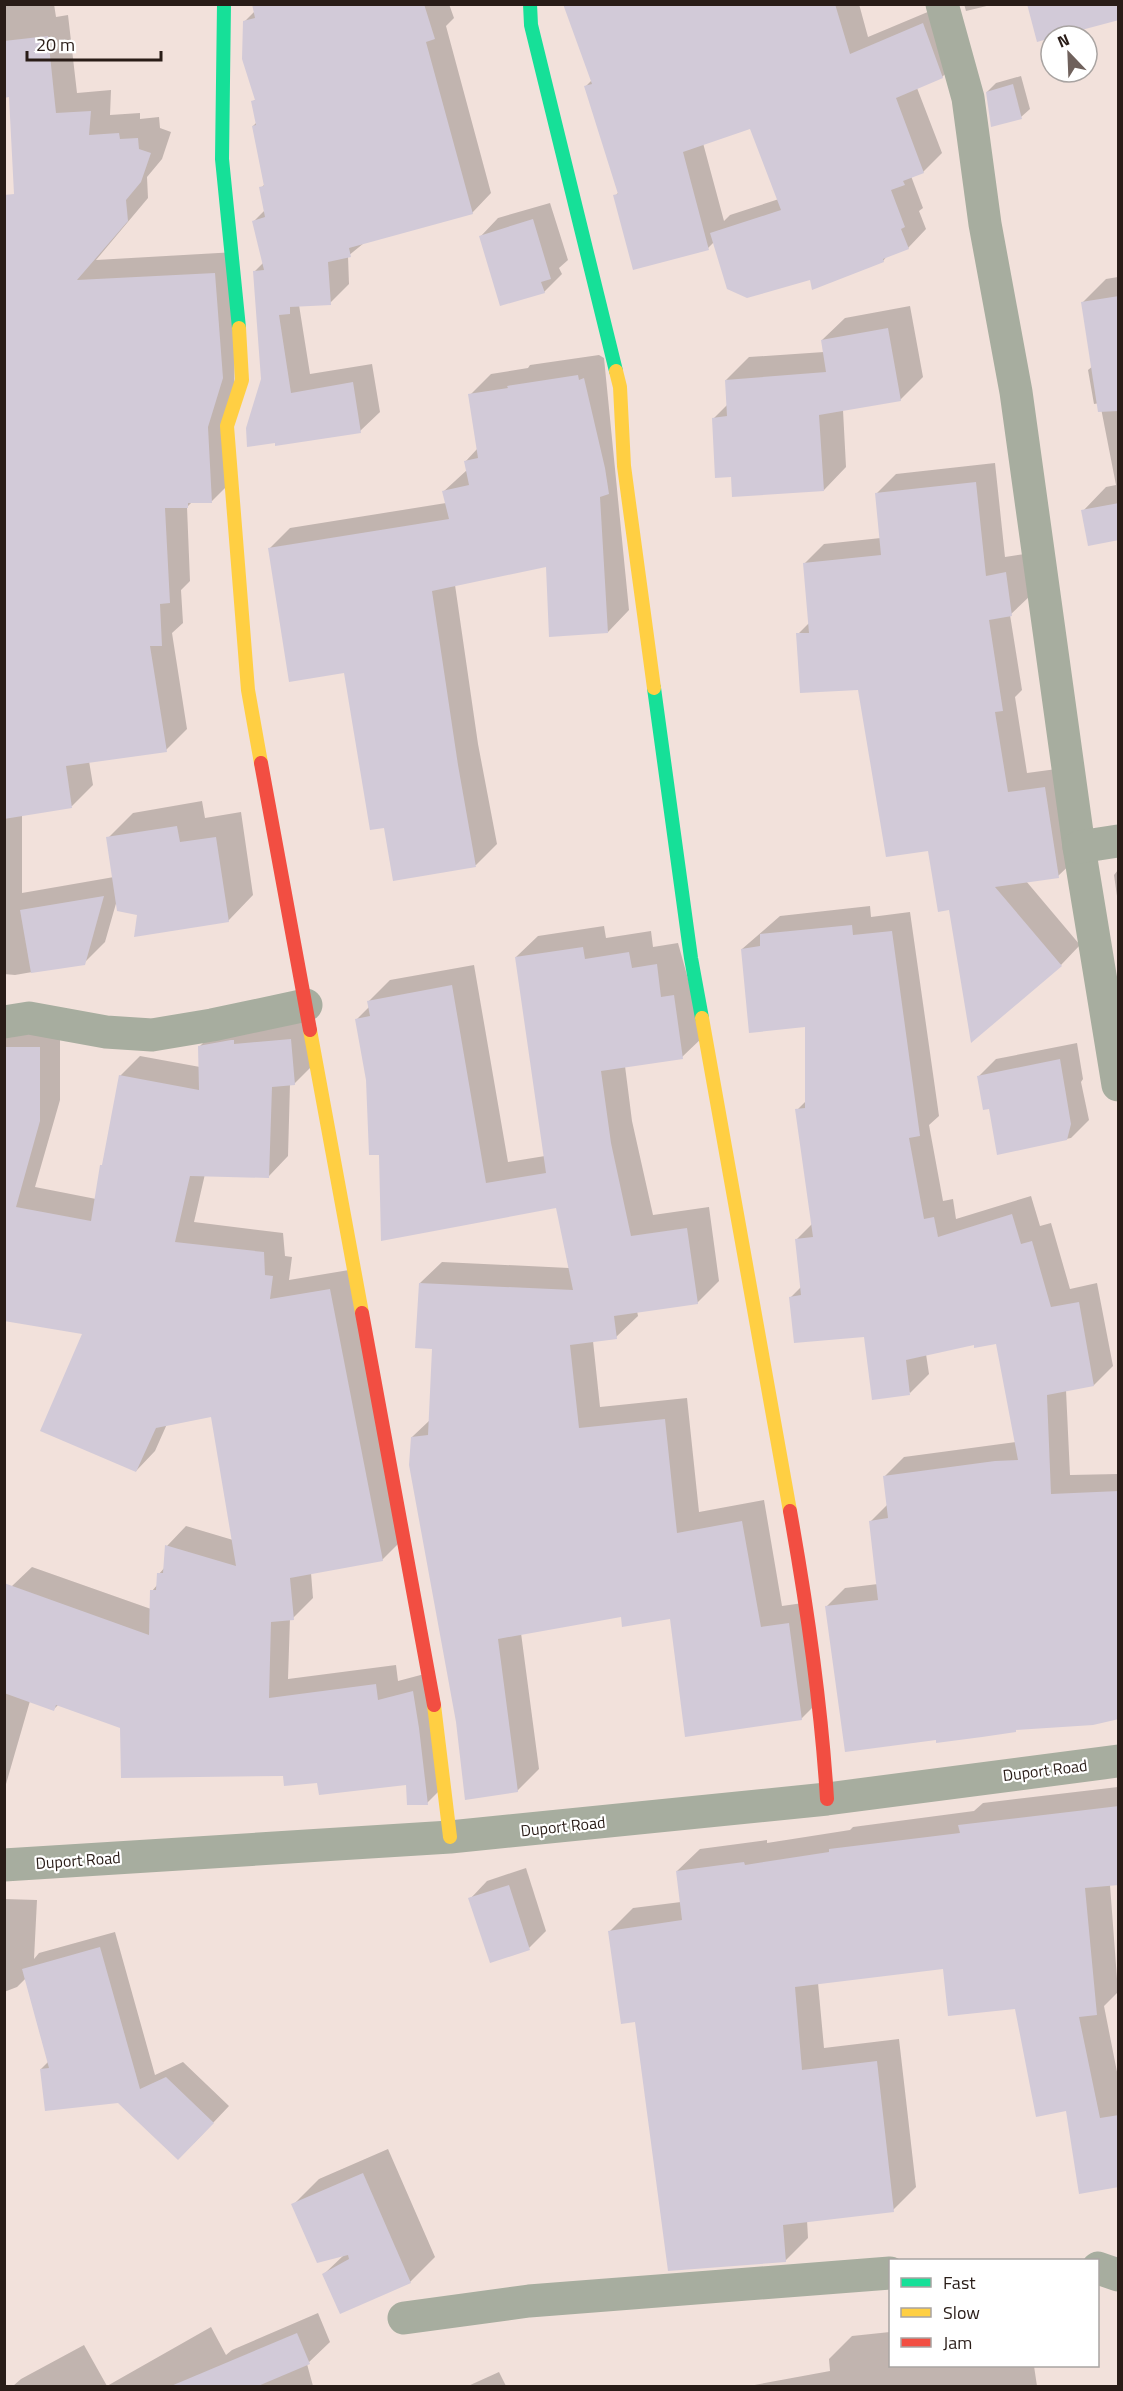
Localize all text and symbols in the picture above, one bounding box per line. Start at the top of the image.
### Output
scale bar [27,24,160,62]
north arrow [1039,24,1099,84]
text: N [1053,27,1073,53]
text: 20 m [36,31,75,58]
street label: Duport Road [1001,1753,1089,1787]
street label: Duport Road [519,1810,607,1842]
street label: Duport Road [35,1845,121,1875]
legend [889,2259,1099,2367]
text: Fast [943,2269,976,2296]
text: Slow [943,2299,980,2326]
text: Jam [943,2329,972,2356]

